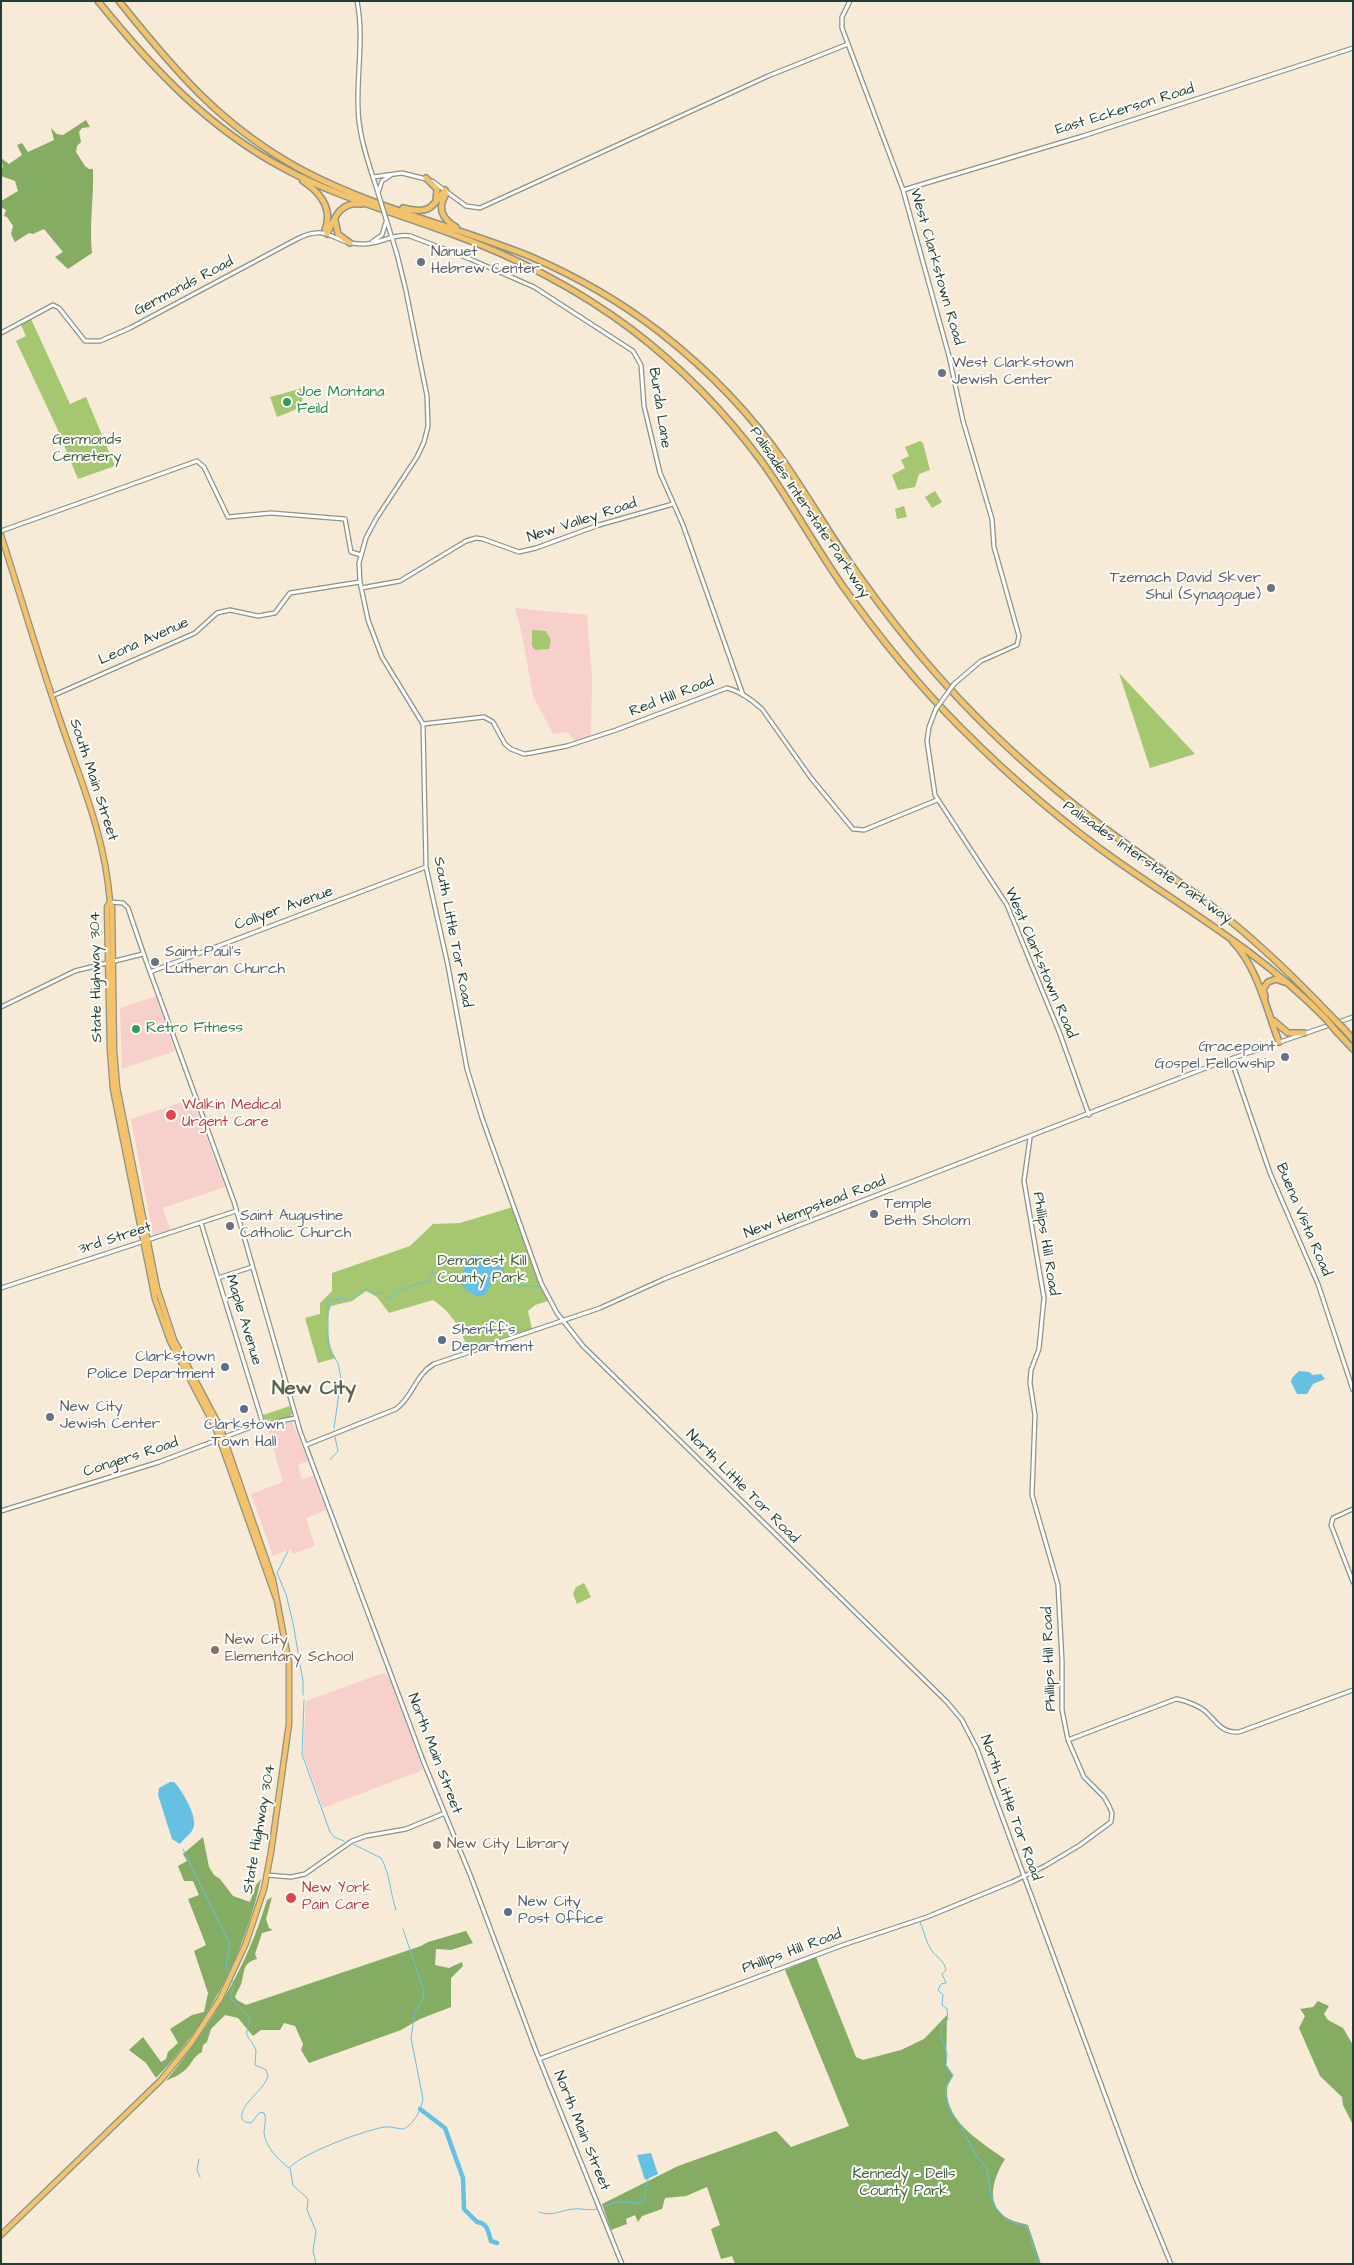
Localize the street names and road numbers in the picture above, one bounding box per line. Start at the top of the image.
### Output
street label: East Eckerson Road [1054,80,1196,140]
street label: West Clarkstown Road [905,187,967,347]
street label: Germonds Road [131,253,237,321]
street label: Burda Lane [644,366,674,450]
street label: Palisades Interstate Parkway [745,424,873,602]
street label: New Valley Road [525,495,639,547]
street label: Leona Avenue [96,614,192,670]
street label: Red Hill Road [627,673,717,721]
street label: South Main Street [65,717,121,843]
street label: Palisades Interstate Parkway [1059,798,1235,928]
street label: South Little Tor Road [429,855,475,1009]
street label: Collyer Avenue [232,883,336,935]
street label: West Clarkstown Road [1000,885,1080,1041]
street label: State Highway 304 [87,911,107,1043]
street label: Buena Vista Road [1271,1161,1335,1279]
street label: New Hempstead Road [742,1173,888,1243]
street label: Phillips Hill Road [1028,1191,1062,1297]
street label: 3rd Street [76,1219,154,1259]
street label: Maple Avenue [221,1273,265,1367]
street label: North Little Tor Road [681,1426,803,1548]
street label: Congers Road [81,1434,181,1482]
street label: Phillips Hill Road [1039,1606,1061,1712]
street label: North Main Street [403,1691,465,1817]
street label: North Little Tor Road [975,1733,1045,1883]
street label: State Highway 304 [240,1763,280,1895]
street label: Phillips Hill Road [740,1926,844,1978]
street label: North Main Street [549,2068,613,2194]

